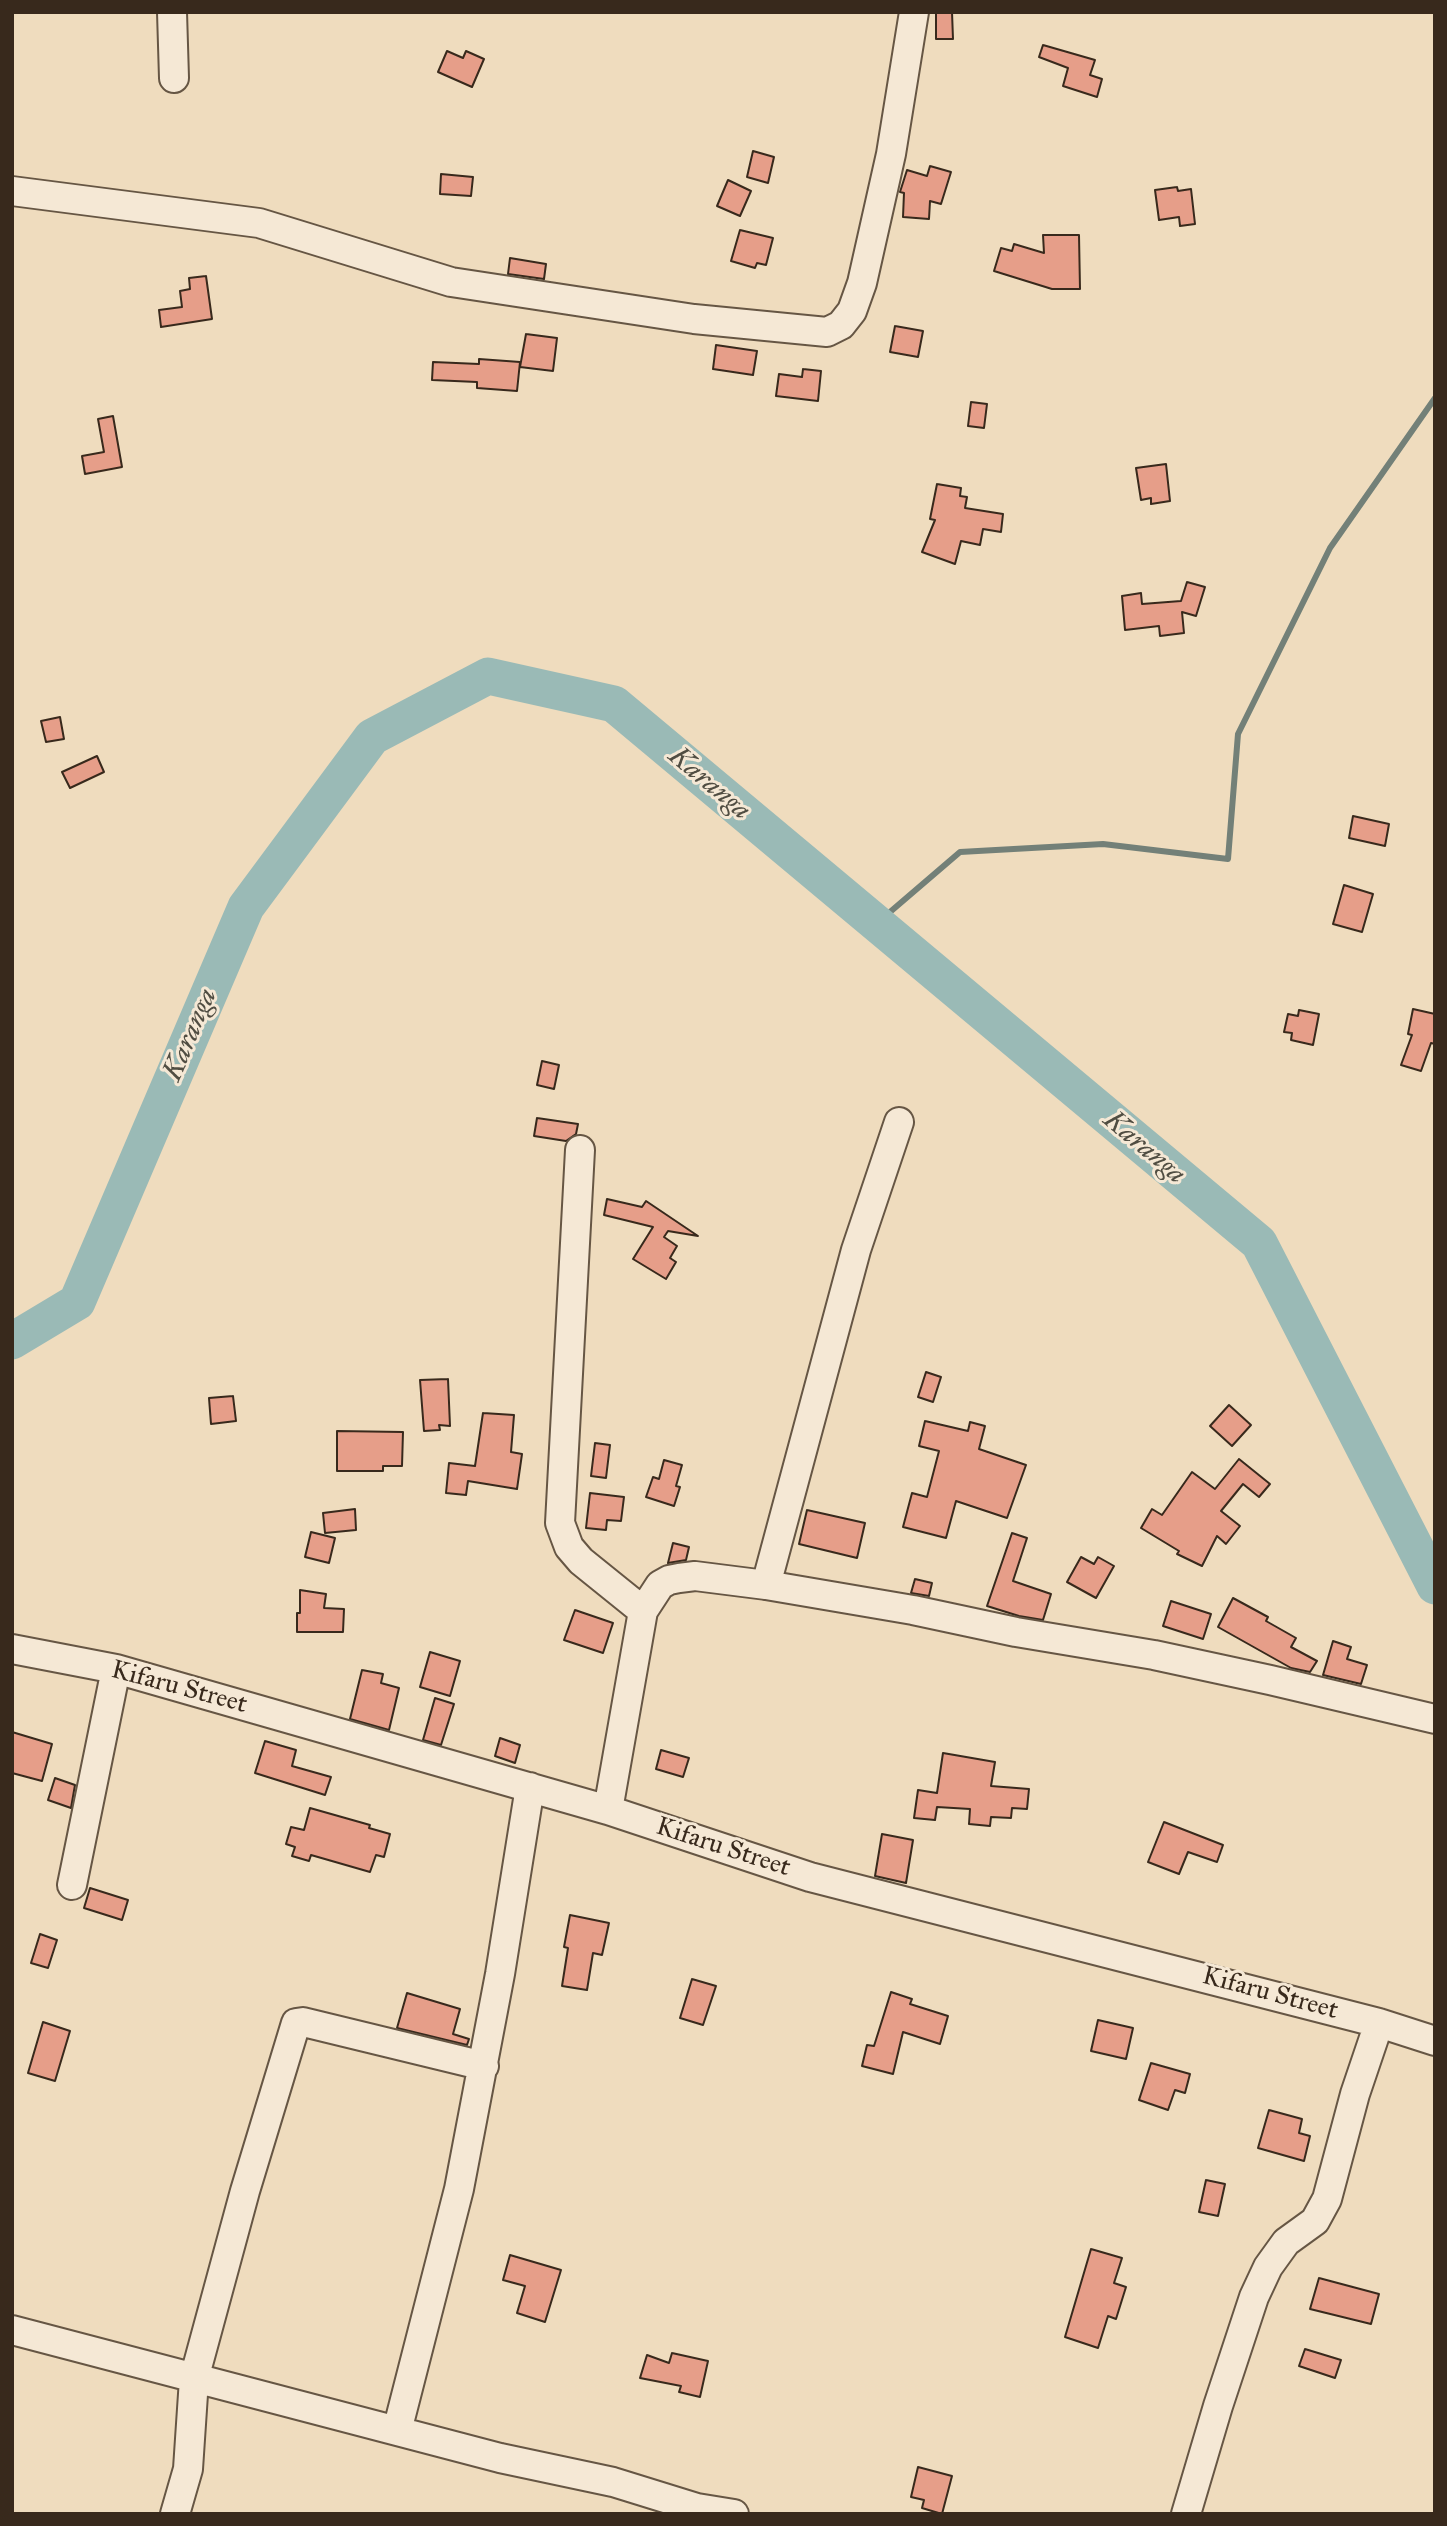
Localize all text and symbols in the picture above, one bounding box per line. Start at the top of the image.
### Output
water label: Karanga [661,740,757,828]
water label: Karanga [157,984,225,1086]
water label: Karanga [1096,1104,1192,1192]
street label: Kifaru Street [108,1655,250,1721]
street label: Kifaru Street [652,1812,794,1884]
street label: Kifaru Street [1199,1961,1341,2027]

